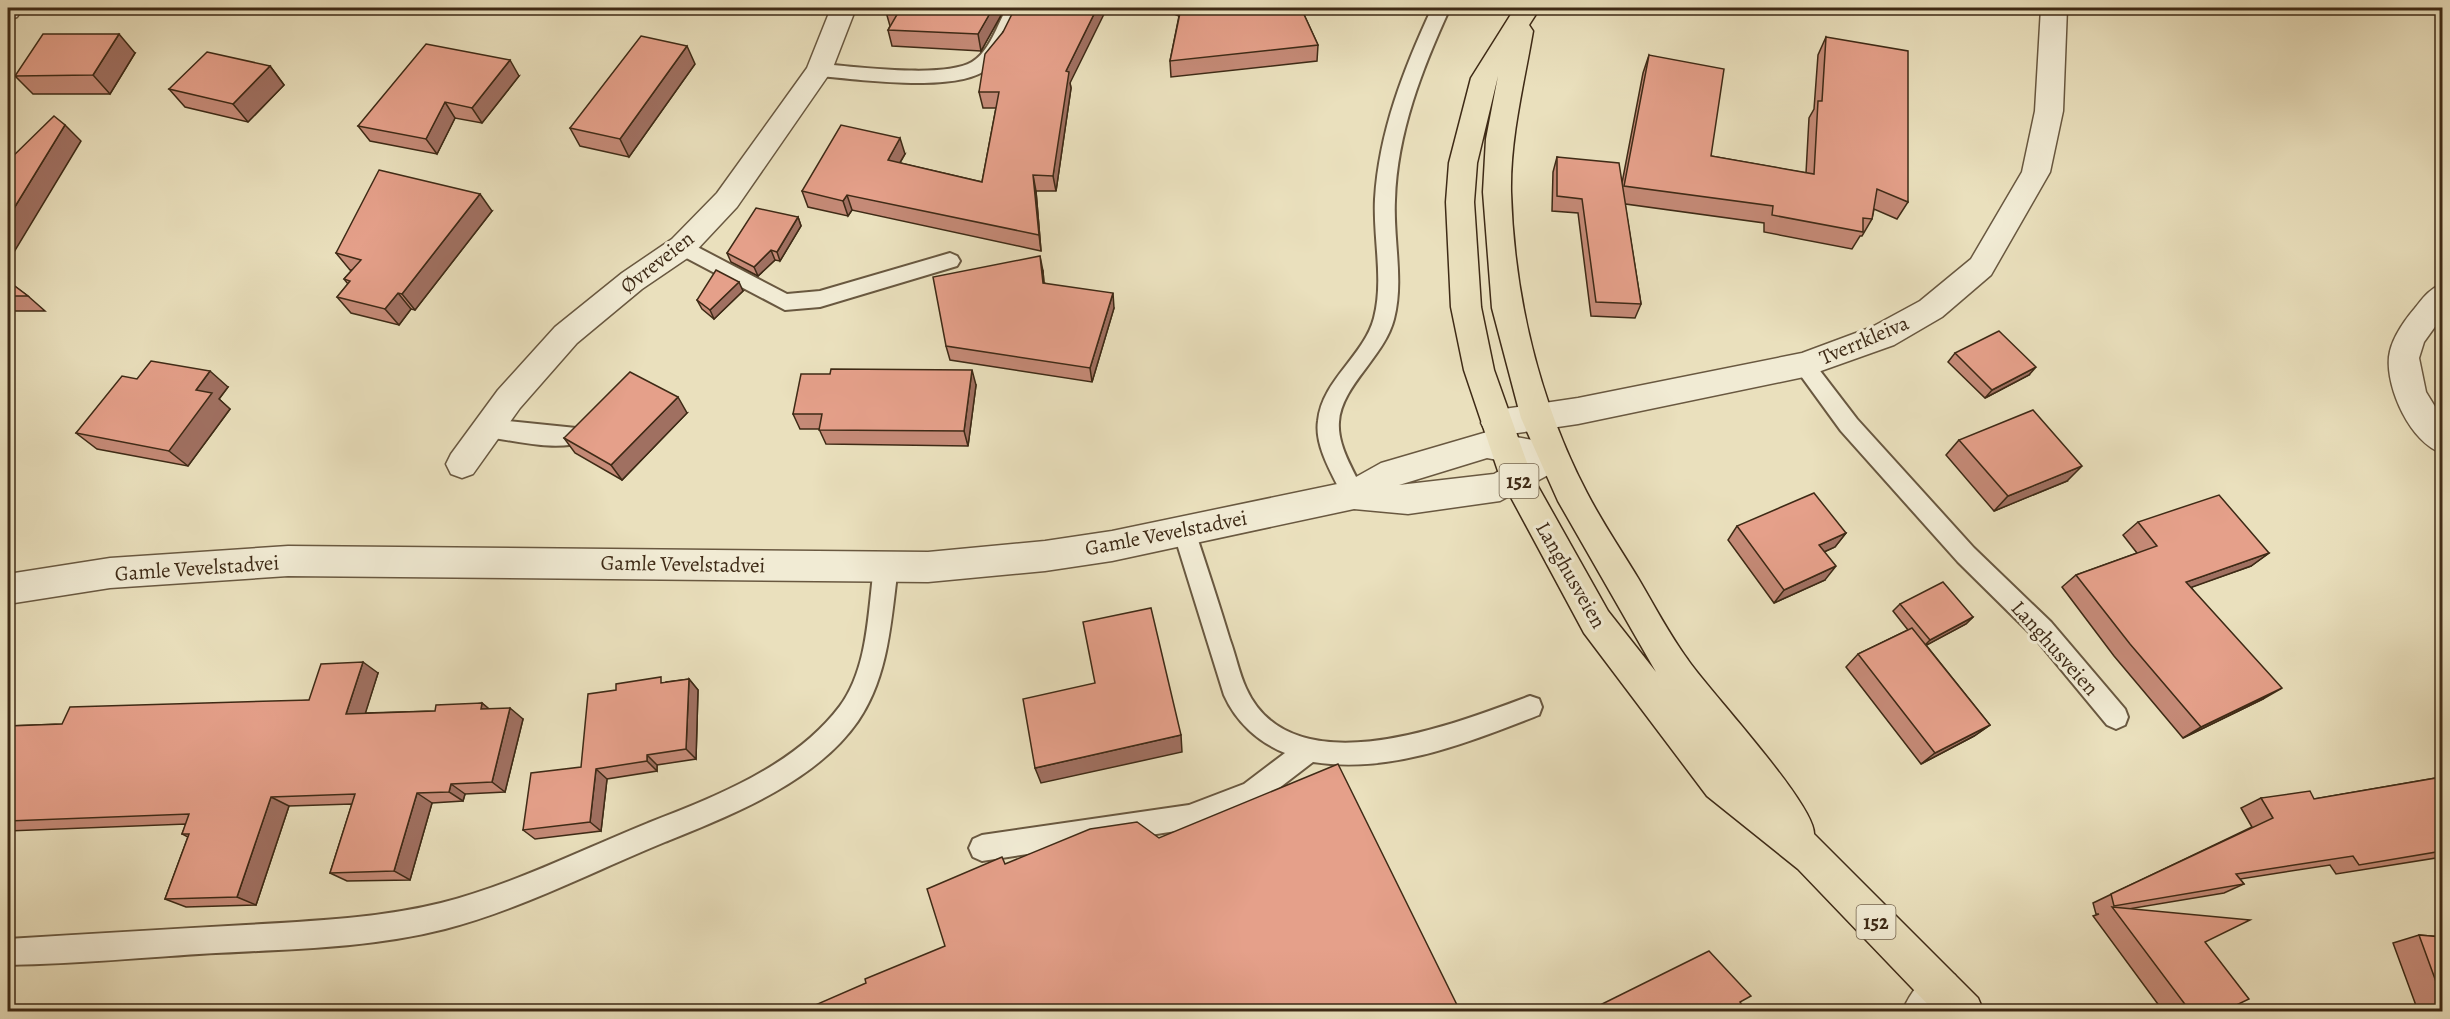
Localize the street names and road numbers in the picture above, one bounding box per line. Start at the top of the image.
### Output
street label: Øvreveien [614,224,700,300]
street label: Tverrkleiva [1815,309,1913,371]
road number: 152 [1500,464,1538,498]
street label: Gamle Vevelstadvei [1082,504,1250,562]
street label: Langhusveien [1529,517,1613,633]
street label: Gamle Vevelstadvei [114,548,280,588]
street label: Gamle Vevelstadvei [600,549,766,579]
street label: Langhusveien [2005,595,2105,701]
road number: 152 [1856,905,1896,939]

